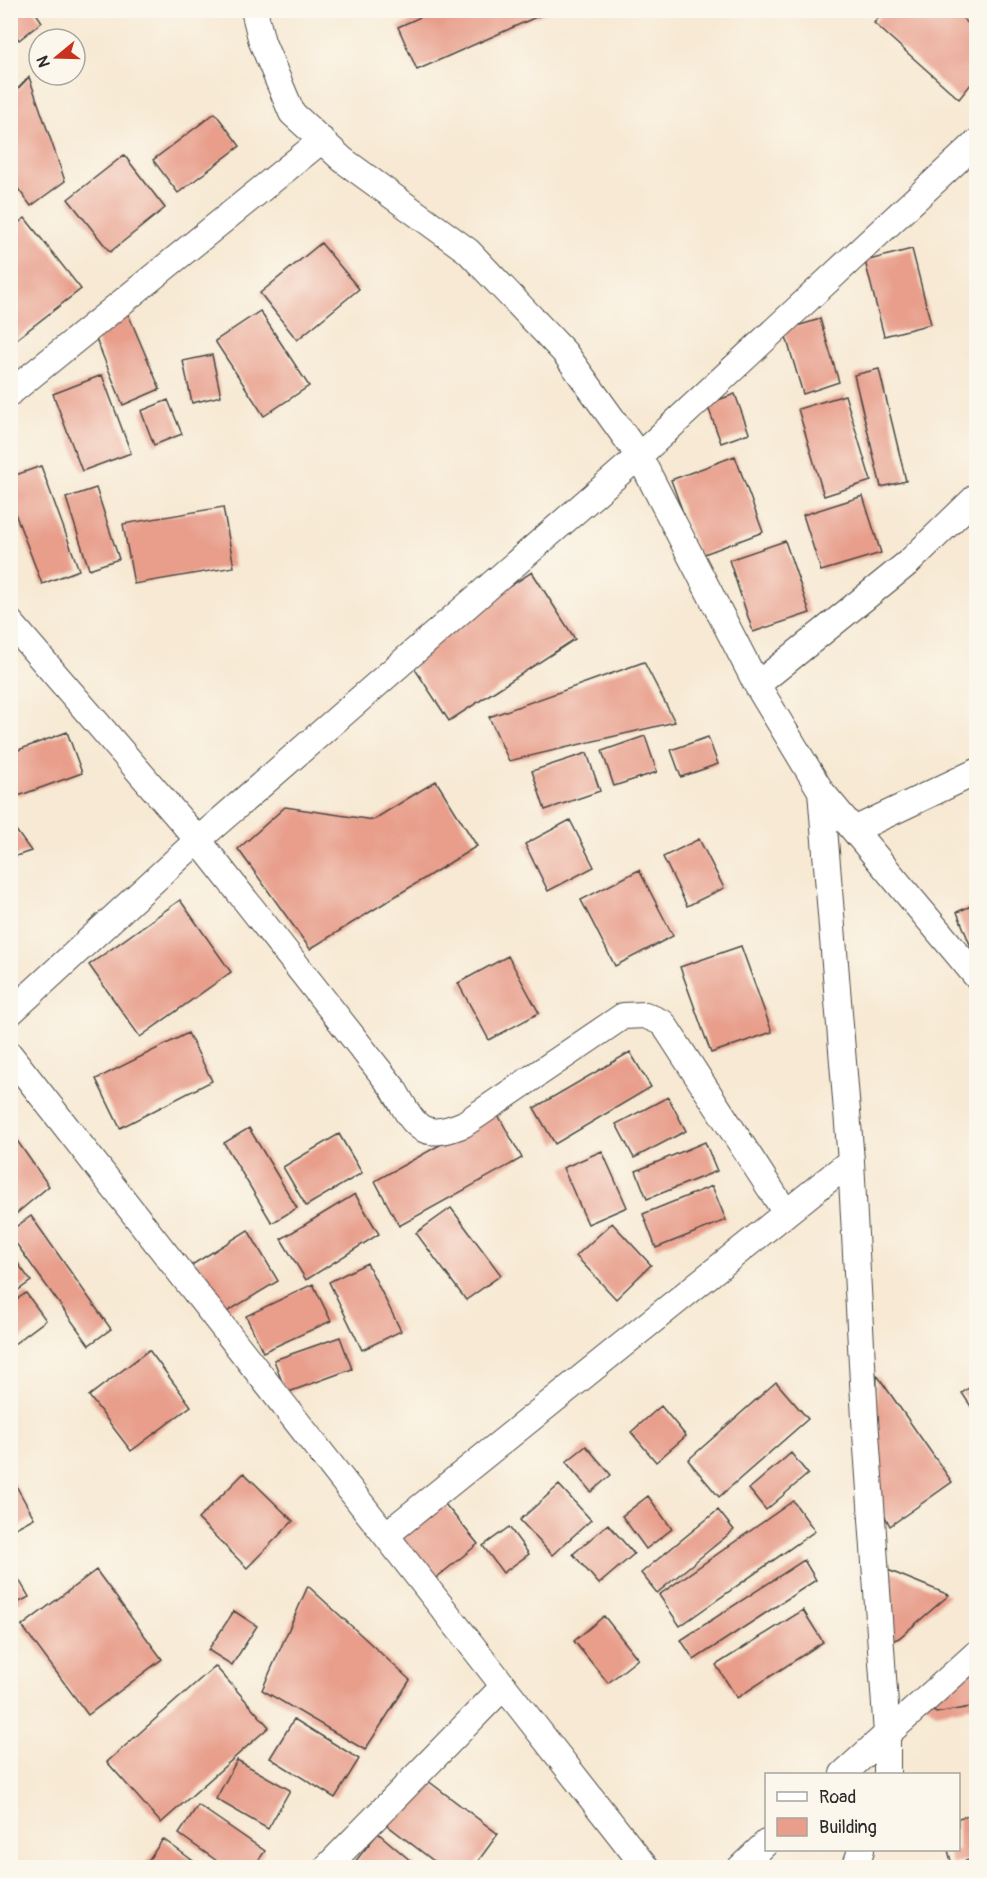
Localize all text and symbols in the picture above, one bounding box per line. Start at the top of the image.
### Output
north arrow [27,27,87,87]
text: N [32,53,55,70]
legend [765,1773,960,1851]
text: Road [819,1786,856,1809]
text: Building [819,1816,877,1839]

